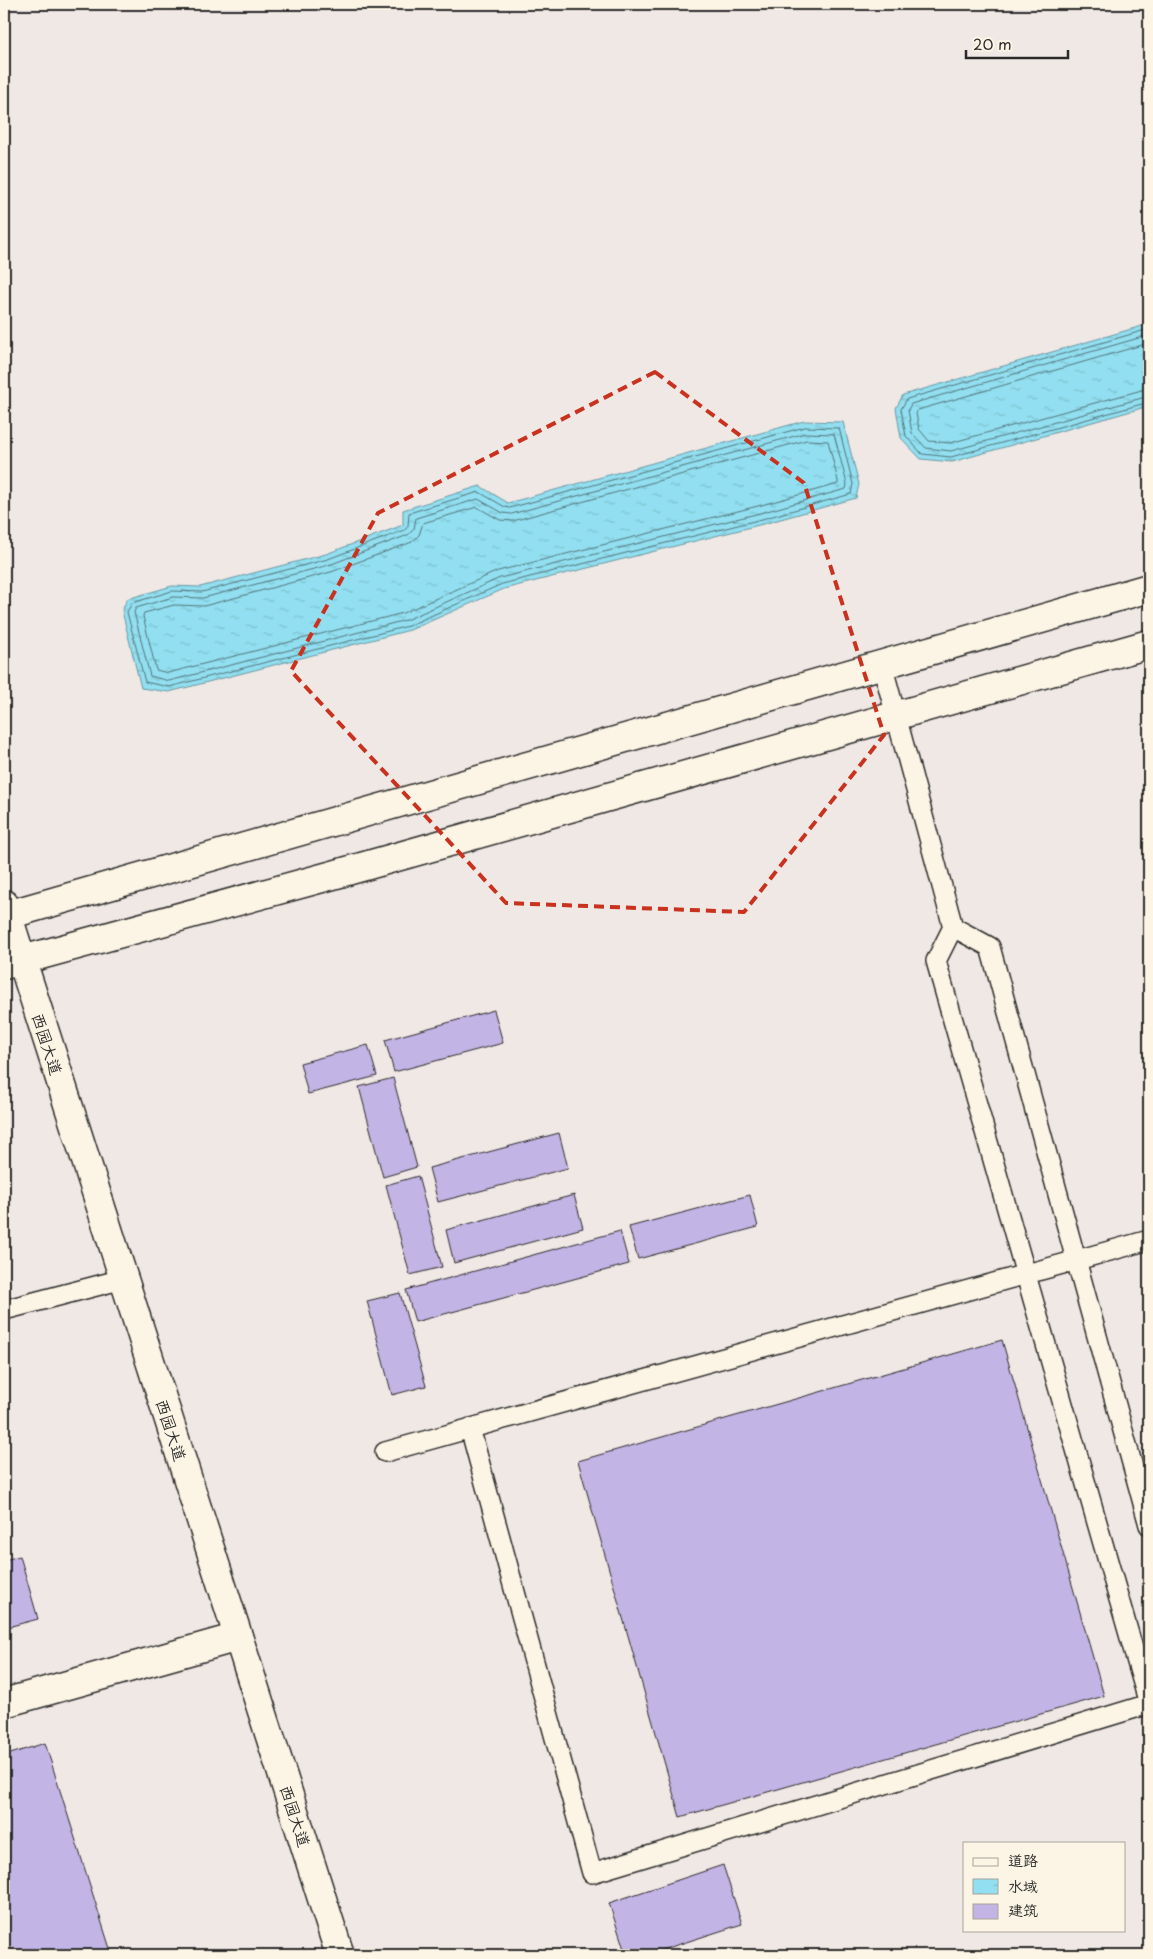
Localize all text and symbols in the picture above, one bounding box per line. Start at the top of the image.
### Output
scale bar [966,28,1068,60]
text: 20 m [973,32,1012,55]
street label: 西园大道 [27,1010,69,1078]
street label: 西园大道 [151,1396,193,1464]
street label: 西园大道 [275,1782,317,1850]
legend [963,1842,1126,1932]
text: 道路 [1008,1848,1038,1871]
text: 水域 [1008,1874,1038,1897]
text: 建筑 [1008,1898,1038,1921]

